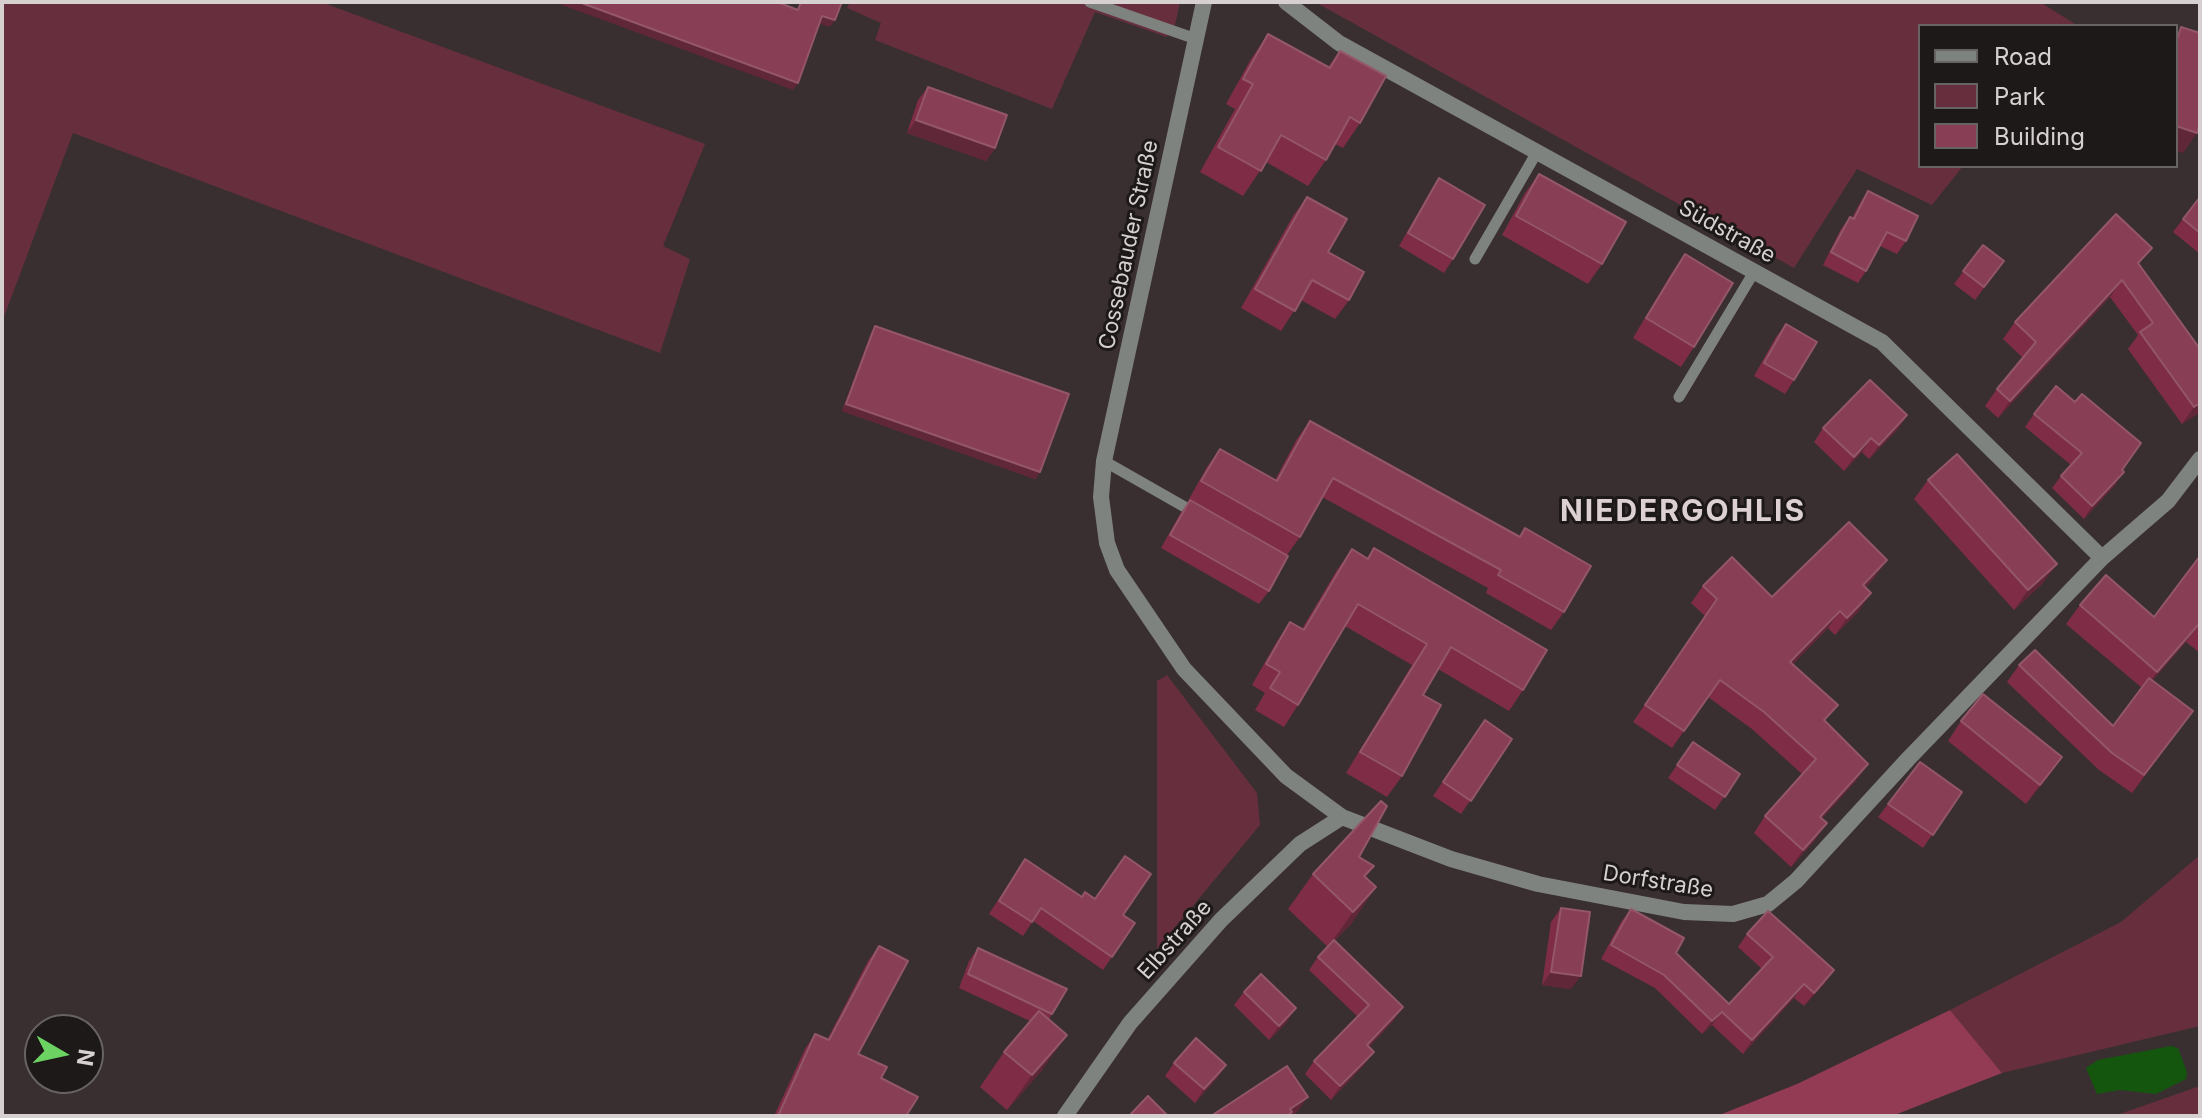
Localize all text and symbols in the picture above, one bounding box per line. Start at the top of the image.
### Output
legend [1918,24,2178,168]
text: Road [1994,42,2052,71]
text: Park [1994,82,2045,111]
text: Building [1994,122,2085,151]
street label: Cossebauder Straße [1094,138,1164,352]
street label: Südstraße [1674,195,1780,269]
district label: NIEDERGOHLIS [1560,494,1806,530]
street label: Dorfstraße [1601,860,1715,904]
street label: Elbstraße [1132,895,1218,985]
north arrow [24,1014,104,1094]
text: N [72,1047,100,1068]

